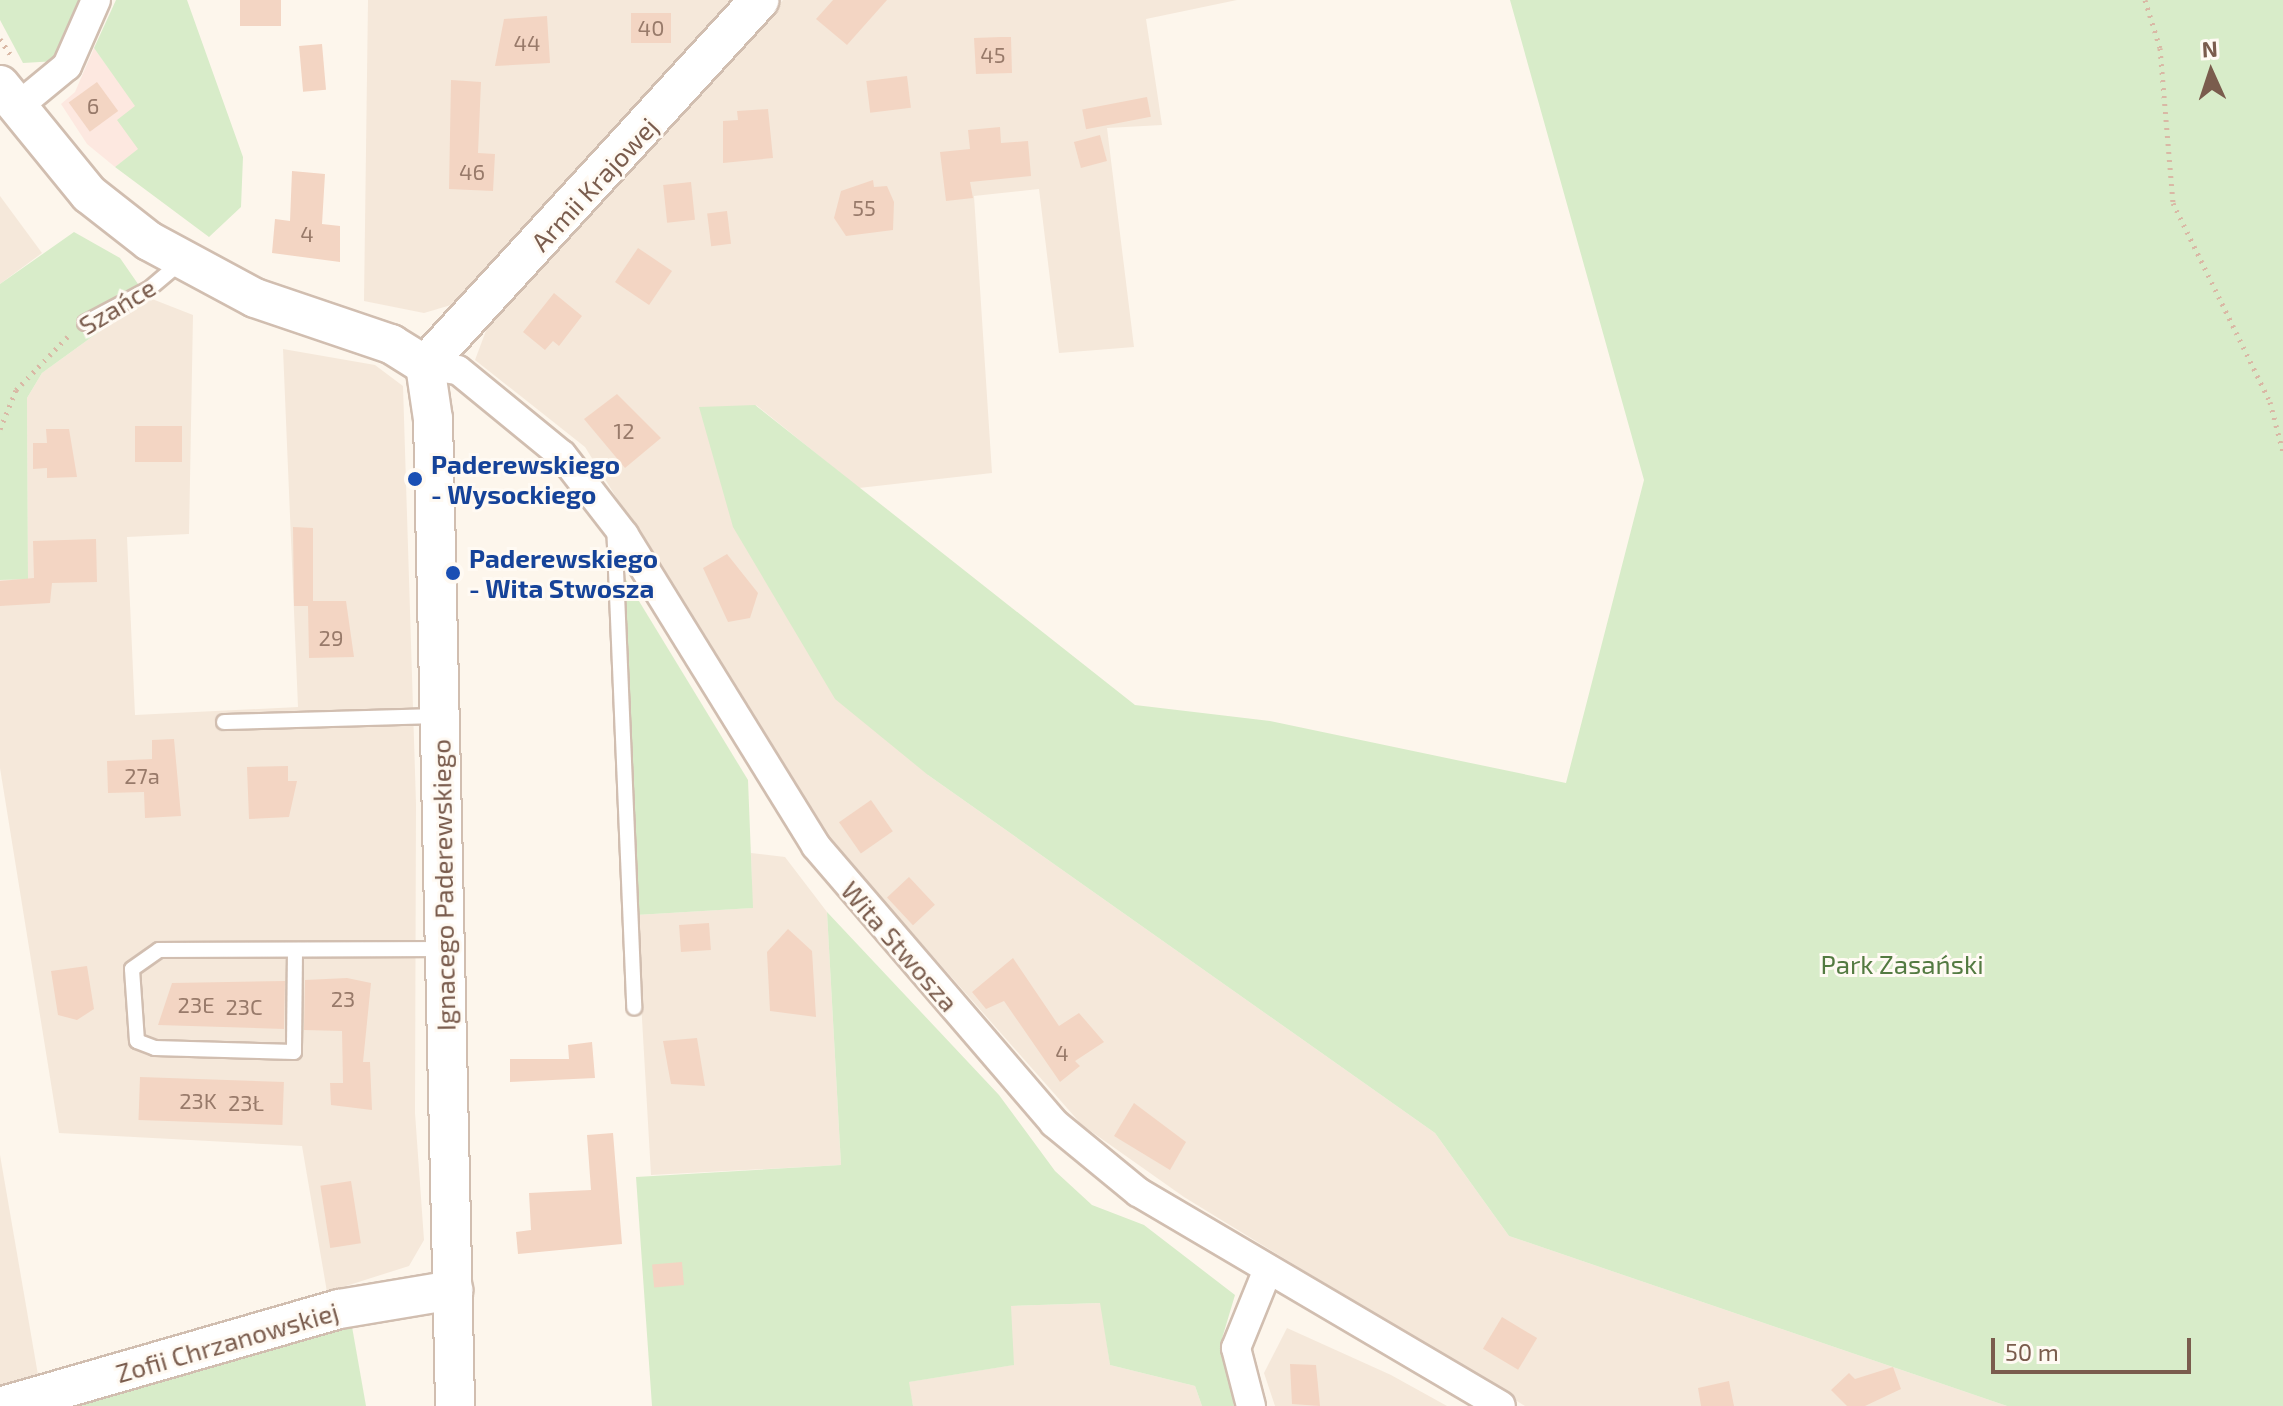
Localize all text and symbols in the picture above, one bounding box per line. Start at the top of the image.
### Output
house number: 40 [638,15,664,41]
house number: 44 [513,30,541,56]
north arrow [2171,32,2251,112]
text: N [2201,35,2218,61]
house number: 45 [980,42,1006,68]
house number: 6 [87,93,99,119]
street label: Armii Krajowej [524,111,664,257]
house number: 46 [459,159,485,185]
house number: 55 [852,195,876,221]
house number: 4 [300,221,314,247]
street label: Szańce [73,271,161,341]
house number: 12 [613,418,635,444]
place label: Paderewskiego - Wysockiego [431,448,620,510]
marker: Paderewskiego - Wysockiego [406,470,424,488]
place label: Paderewskiego - Wita Stwosza [469,542,658,604]
marker: Paderewskiego - Wita Stwosza [444,564,462,582]
house number: 29 [319,625,343,651]
street label: Ignacego Paderewskiego [425,739,461,1031]
house number: 27a [124,763,160,789]
street label: Wita Stwosza [835,875,965,1017]
park label: Park Zasański [1820,948,1984,980]
house number: 23 [331,986,355,1012]
house number: 23E [178,992,214,1018]
house number: 23C [225,994,263,1020]
house number: 4 [1055,1040,1069,1066]
house number: 23K [179,1088,217,1114]
house number: 23Ł [228,1090,264,1116]
street label: Zofii Chrzanowskiej [112,1295,342,1389]
scale bar [1995,1322,2195,1372]
text: 50 m [2005,1337,2059,1366]

